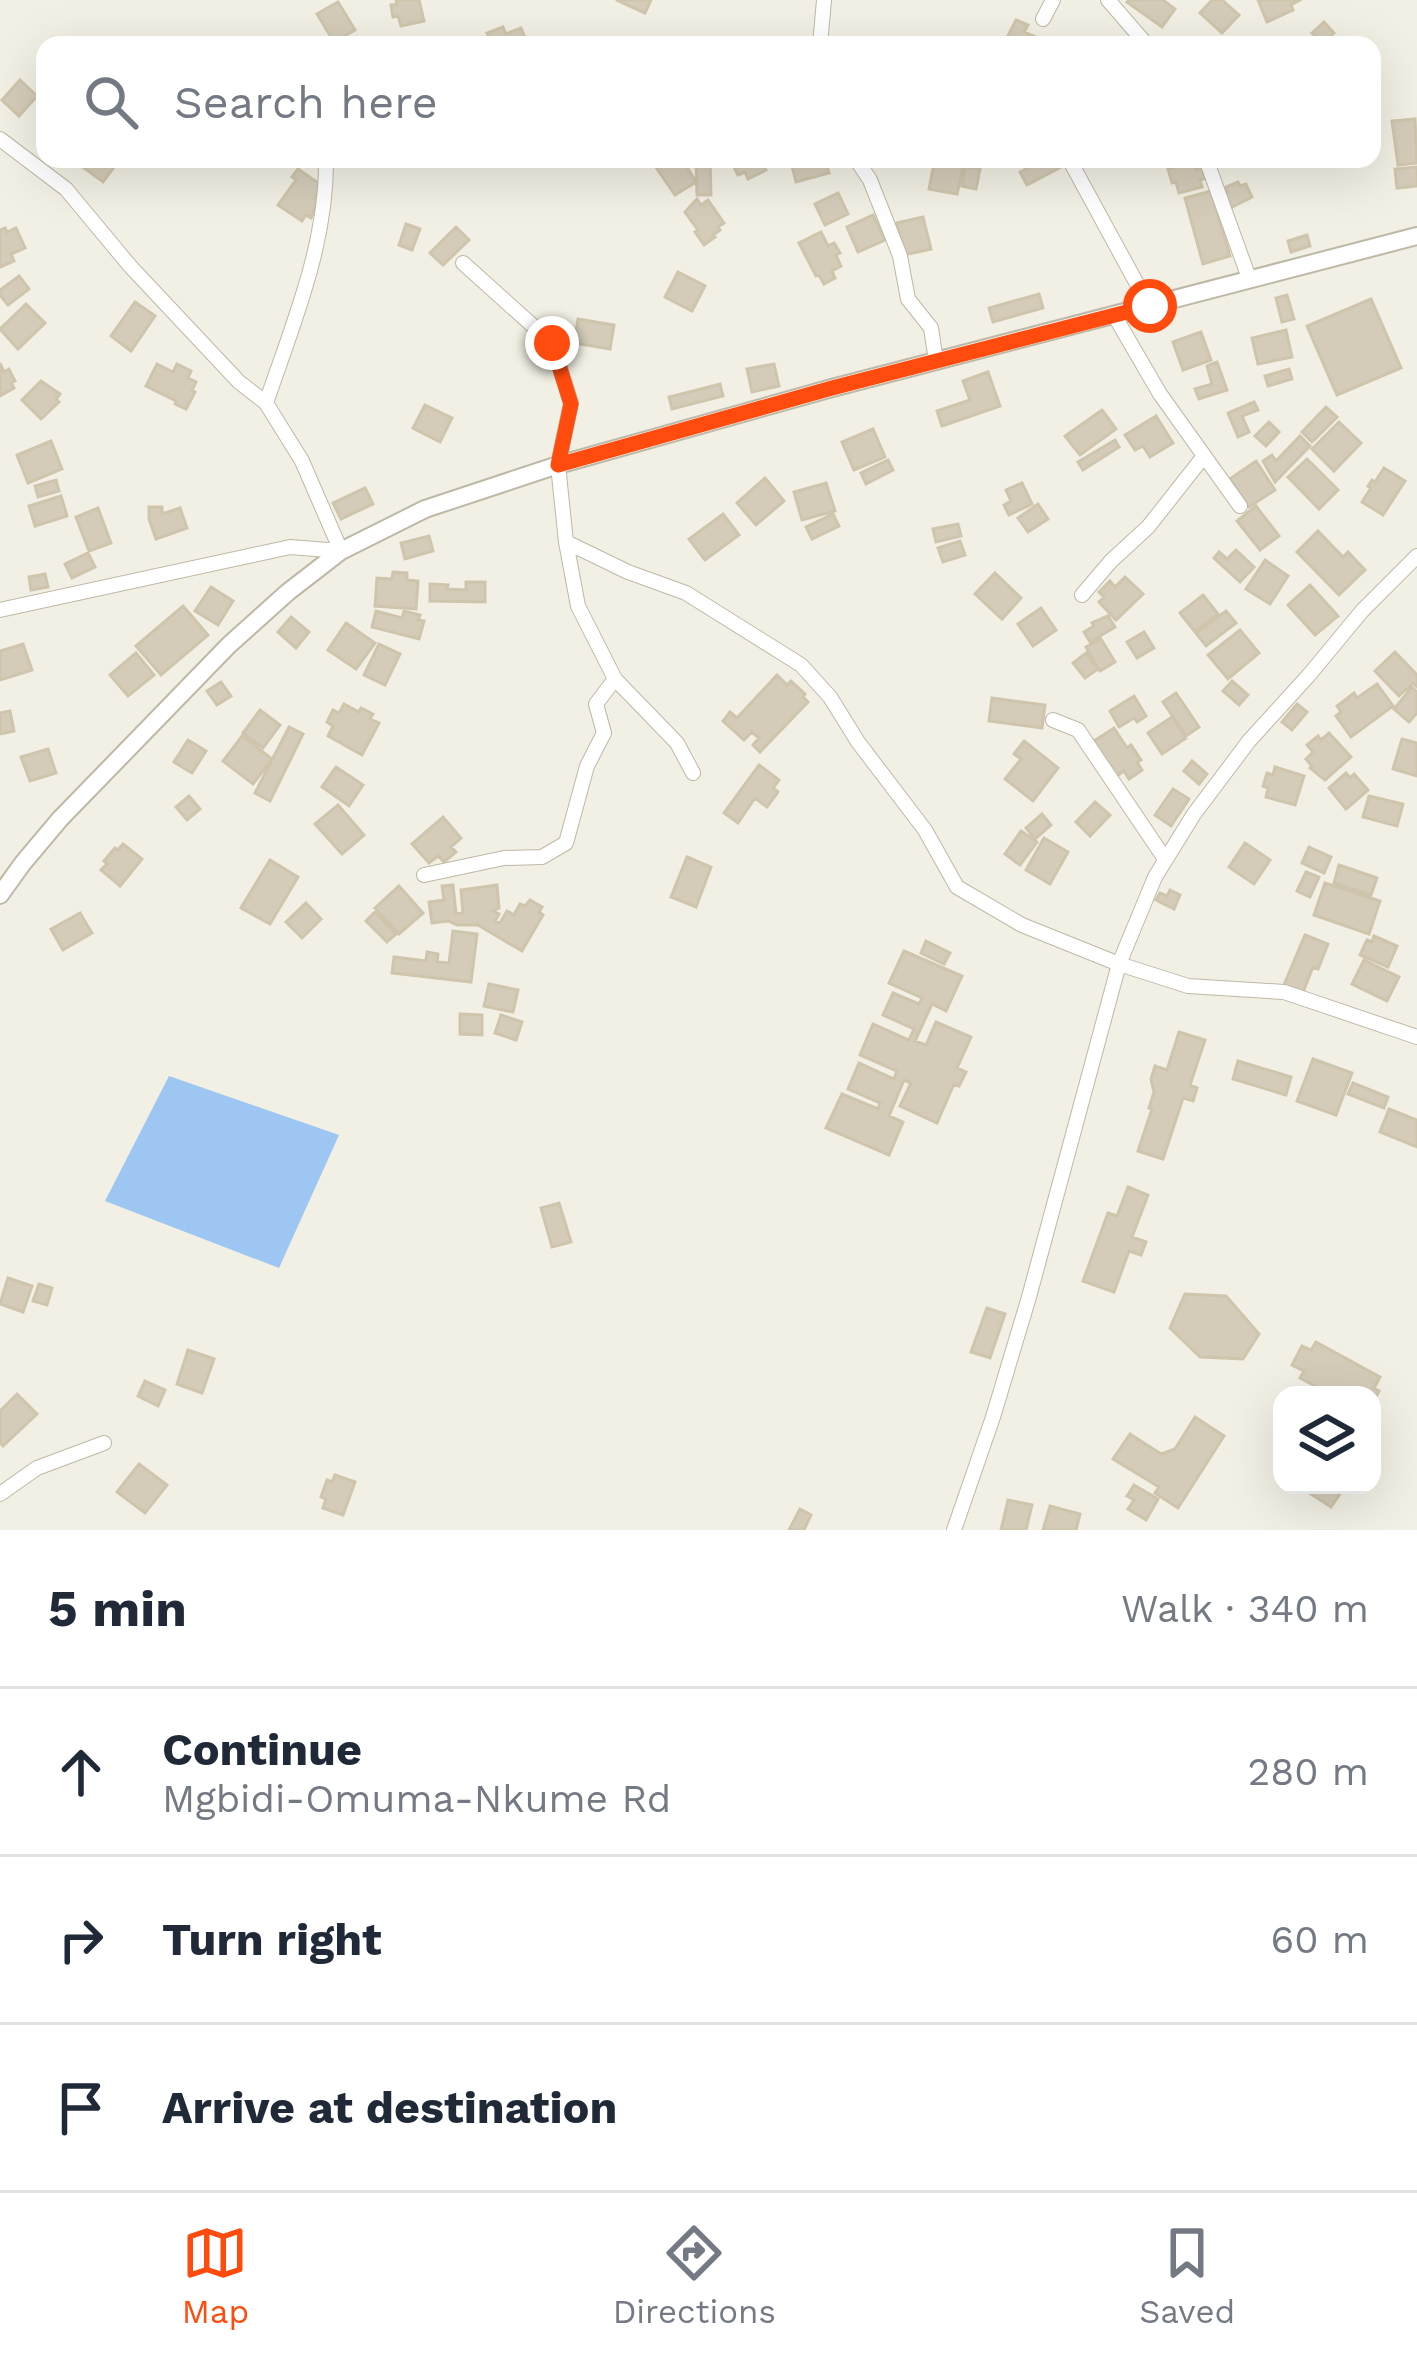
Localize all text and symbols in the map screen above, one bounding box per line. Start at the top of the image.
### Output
search box [36,36,1381,168]
icon: search [78,69,144,135]
text: Search here [174,76,438,129]
route start [1123,279,1177,333]
route end [525,316,579,370]
map controls [1273,1386,1381,1494]
button: layers [1273,1386,1381,1494]
text: 5 min [48,1579,187,1638]
text: Walk · 340 m [1121,1586,1369,1631]
text: Continue [162,1723,362,1776]
icon: ahead [48,1739,114,1805]
text: 280 m [1248,1749,1369,1794]
text: Mgbidi-Omuma-Nkume Rd [162,1776,671,1821]
icon: right [48,1907,114,1973]
text: Turn right [162,1913,382,1966]
text: 60 m [1271,1917,1369,1962]
icon: arrive [48,2075,114,2141]
text: Arrive at destination [162,2081,617,2134]
tab: Map [182,2220,249,2331]
tab: Directions [613,2220,776,2331]
tab: Saved [1139,2220,1235,2331]

